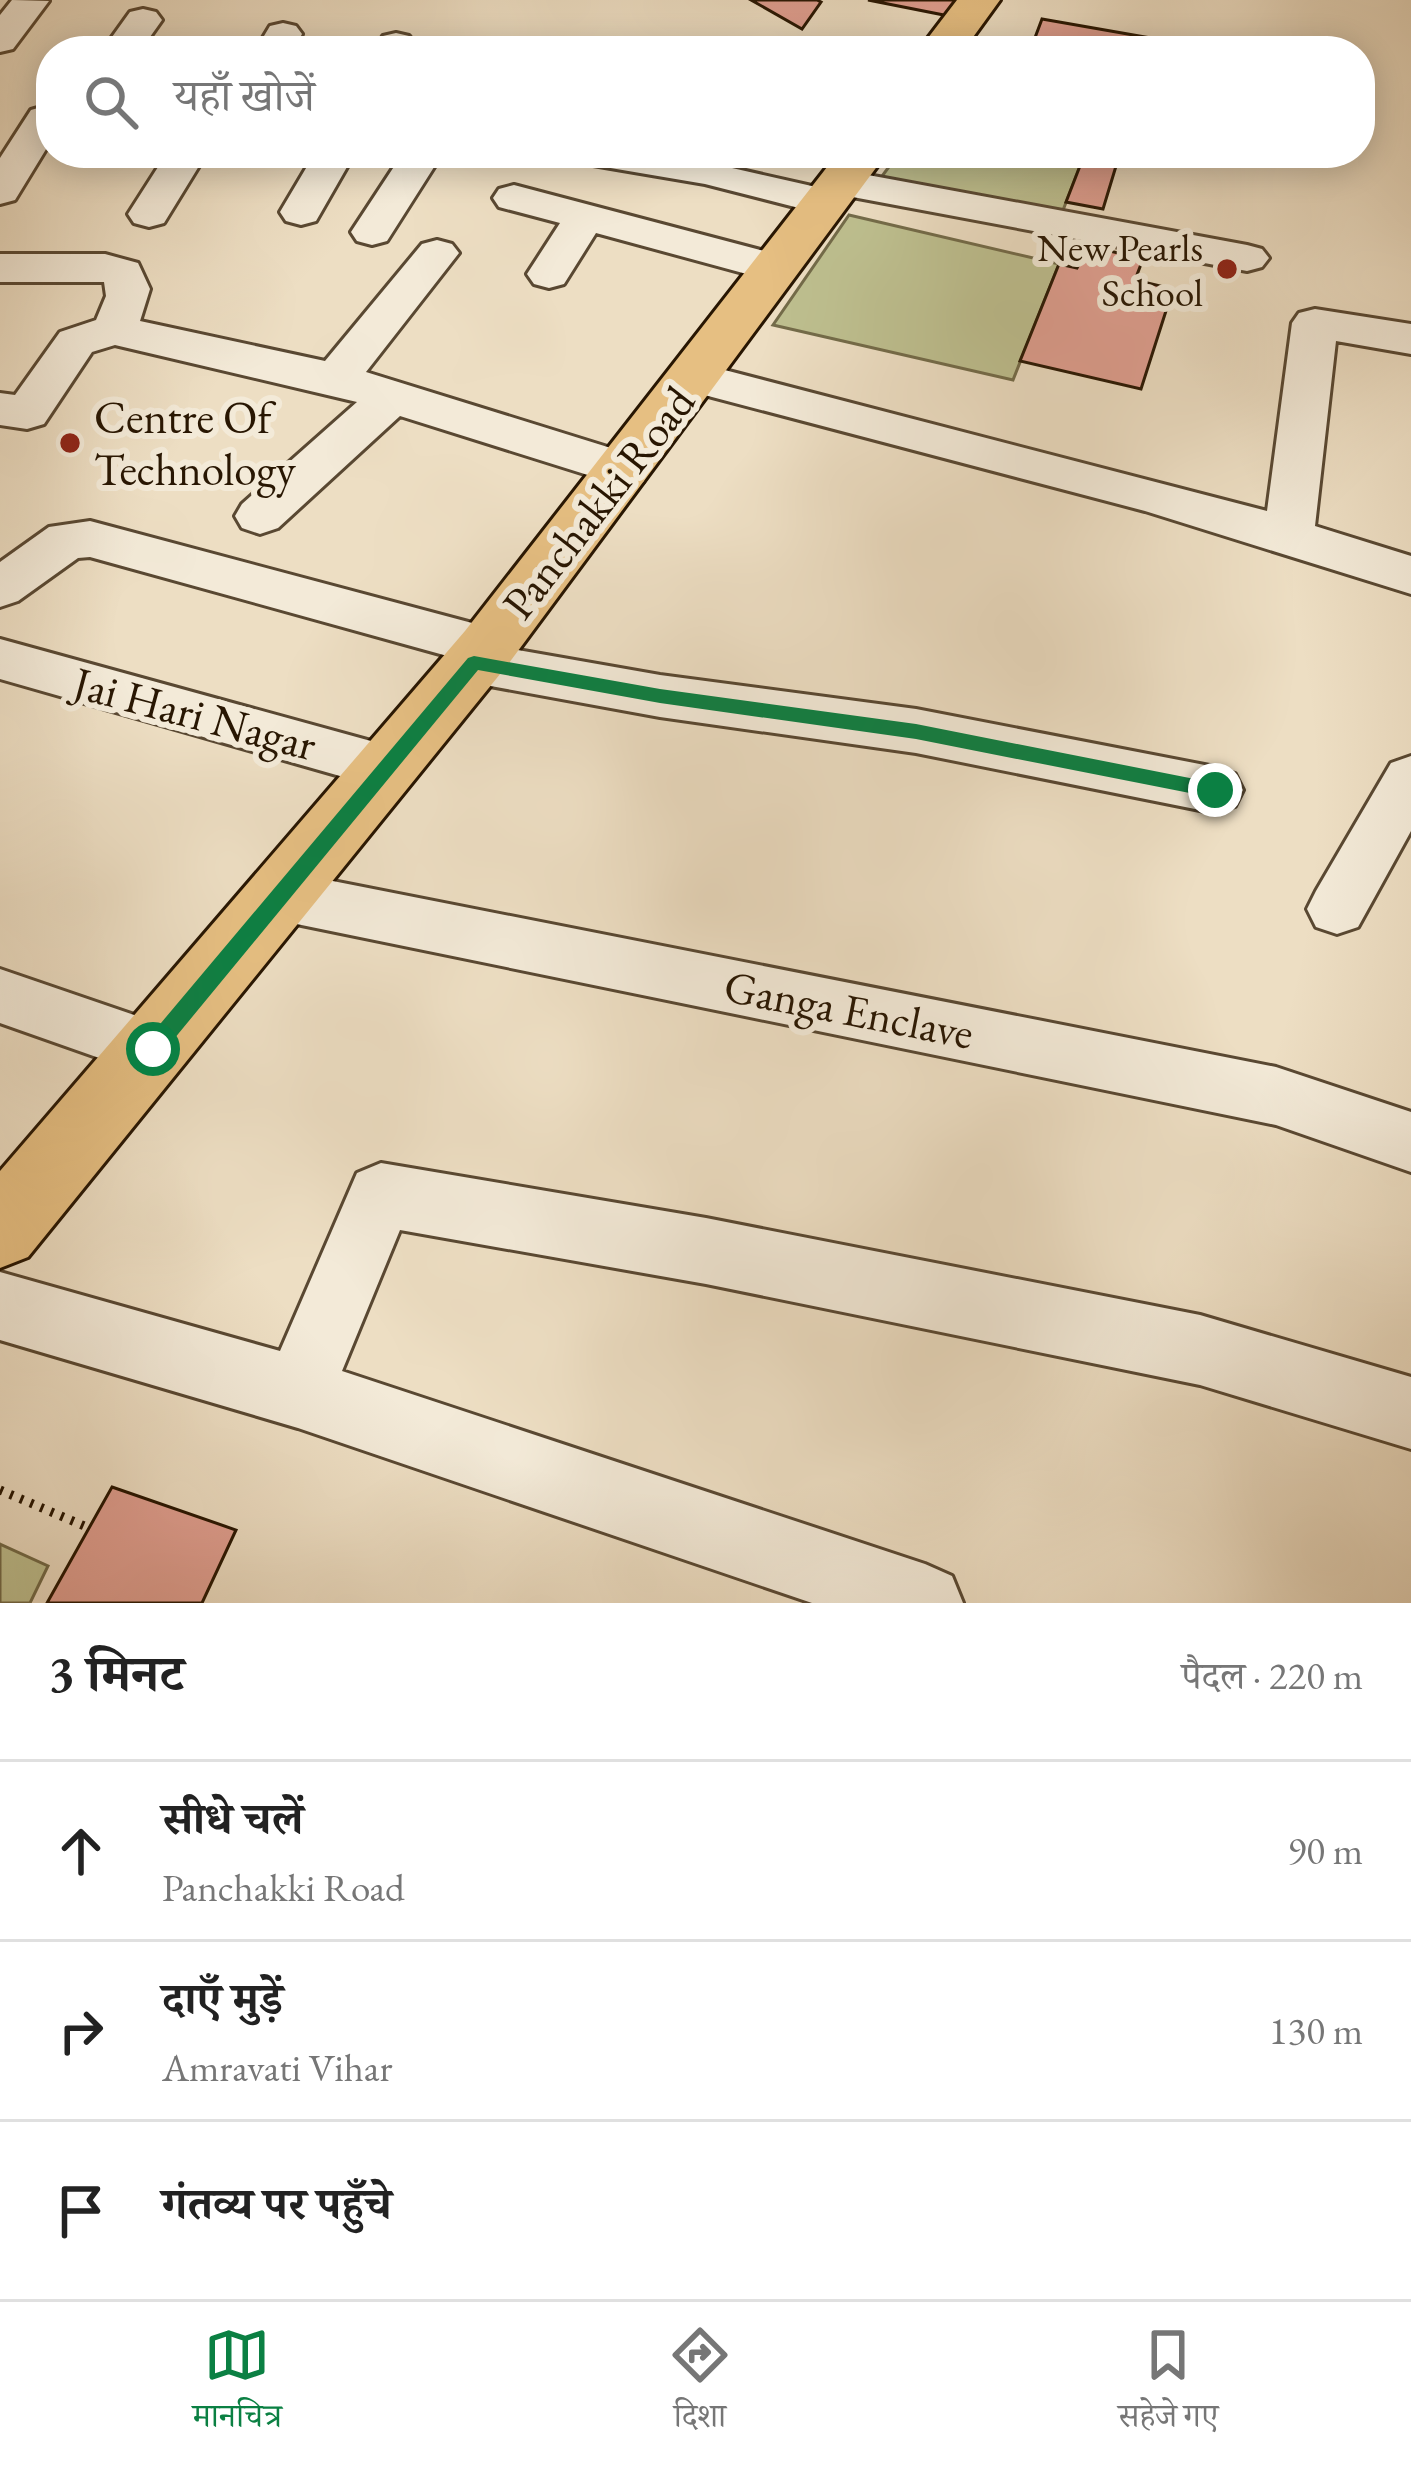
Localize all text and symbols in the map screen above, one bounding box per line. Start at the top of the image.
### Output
search box [36,36,1375,168]
text: यहाँ खोजें [174,66,315,124]
icon: search [78,69,144,135]
place label: New Pearls School [1037,222,1203,318]
marker: New Pearls School [1214,256,1240,282]
street label: Panchakki Road [489,374,707,630]
place label: Centre Of Technology [94,388,296,498]
marker: Centre Of Technology [57,430,83,456]
street label: Jai Hari Nagar [63,652,323,773]
route end [1188,763,1242,817]
street label: Ganga Enclave [720,956,978,1062]
route start [126,1022,180,1076]
text: 3 मिनट [48,1640,184,1706]
text: पैदल · 220 m [1182,1650,1363,1701]
text: सीधे चलें [162,1789,303,1847]
icon: ahead [48,1818,114,1884]
text: 90 m [1287,1825,1363,1876]
text: Panchakki Road [162,1862,405,1913]
text: दाएँ मुड़ें [162,1969,283,2027]
icon: right [48,1998,114,2064]
text: 130 m [1269,2005,1363,2056]
text: Amravati Vihar [162,2042,392,2093]
text: गंतव्य पर पहुँचे [162,2174,391,2232]
icon: arrive [48,2178,114,2244]
tab: मानचित्र [193,2322,282,2448]
tab: दिशा [667,2322,733,2448]
tab: सहेजे गए [1118,2322,1218,2448]

